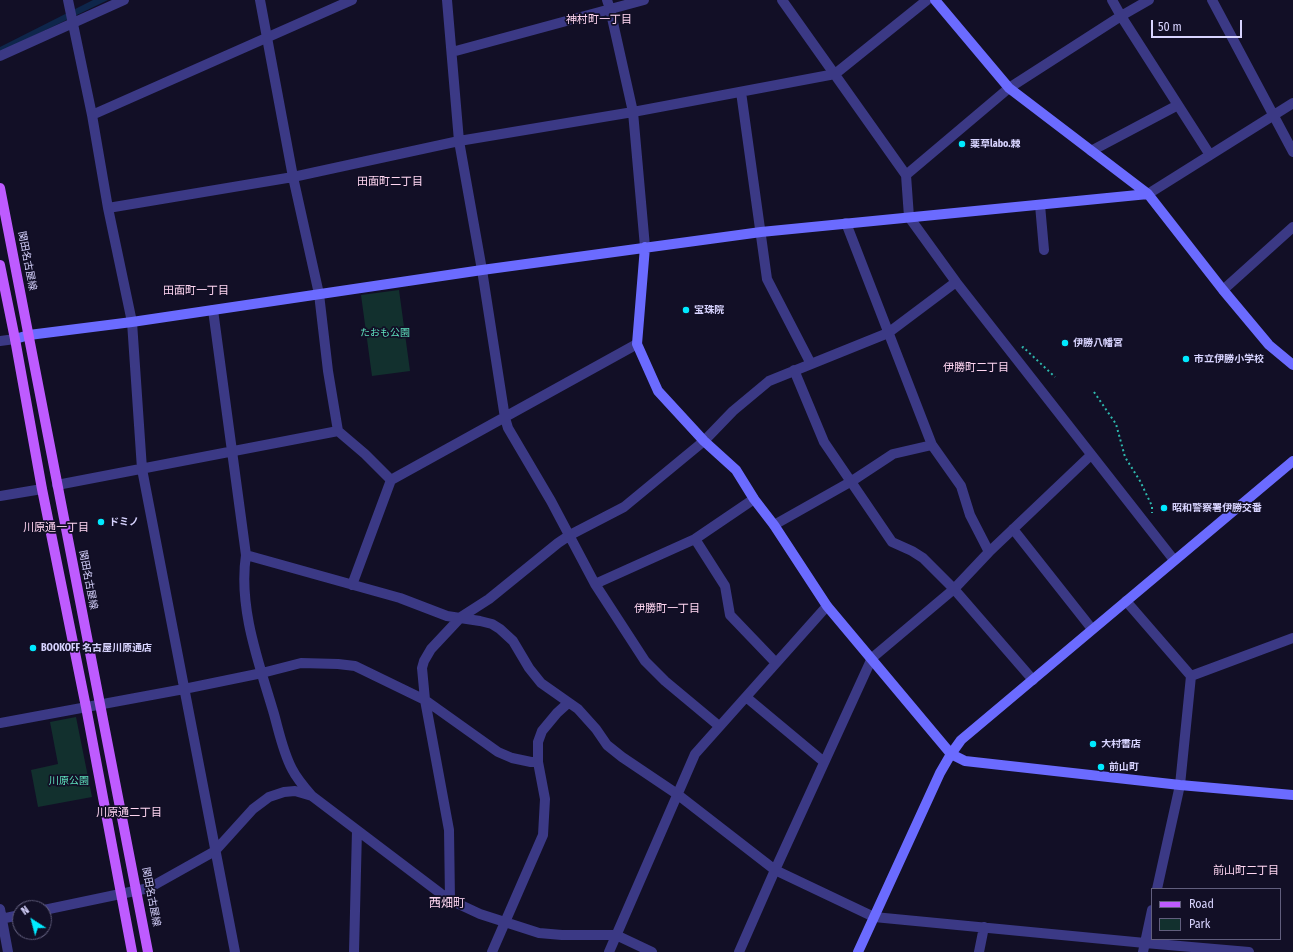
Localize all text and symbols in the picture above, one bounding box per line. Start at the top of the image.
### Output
scale bar [1153,12,1244,38]
district label: 神村町一丁目 [566,13,632,27]
text: 50 m [1158,20,1182,34]
place label: 薬草labo.棘 [970,138,1021,150]
marker: 薬草labo.棘 [957,139,967,149]
district label: 田面町二丁目 [357,175,423,189]
street label: 関田名古屋線 [15,230,39,292]
district label: 田面町一丁目 [163,284,229,298]
place label: 宝珠院 [694,304,724,316]
marker: 宝珠院 [681,305,691,315]
park label: たおも公園 [360,327,410,339]
place label: 伊勝八幡宮 [1073,337,1123,349]
marker: 伊勝八幡宮 [1060,338,1070,348]
place label: 市立伊勝小学校 [1194,353,1264,365]
marker: 市立伊勝小学校 [1181,354,1191,364]
district label: 伊勝町二丁目 [943,361,1009,375]
place label: 昭和警察署伊勝交番 [1172,502,1262,514]
marker: 昭和警察署伊勝交番 [1159,503,1169,513]
place label: ドミノ [109,516,139,528]
marker: ドミノ [96,517,106,527]
district label: 川原通一丁目 [23,521,89,535]
street label: 関田名古屋線 [76,549,100,611]
district label: 伊勝町一丁目 [634,602,700,616]
place label: BOOKOFF 名古屋川原通店 [41,642,152,654]
marker: BOOKOFF 名古屋川原通店 [28,643,38,653]
place label: 大村書店 [1101,738,1141,750]
marker: 大村書店 [1088,739,1098,749]
place label: 前山町 [1109,761,1139,773]
marker: 前山町 [1096,762,1106,772]
park label: 川原公園 [49,775,89,787]
district label: 川原通二丁目 [96,806,162,820]
district label: 前山町二丁目 [1213,864,1279,878]
street label: 関田名古屋線 [139,866,163,928]
legend [1151,888,1281,940]
district label: 西畑町 [429,897,465,911]
text: Road [1189,897,1214,911]
north arrow [12,900,52,940]
text: N [19,903,32,918]
text: Park [1189,917,1210,931]

